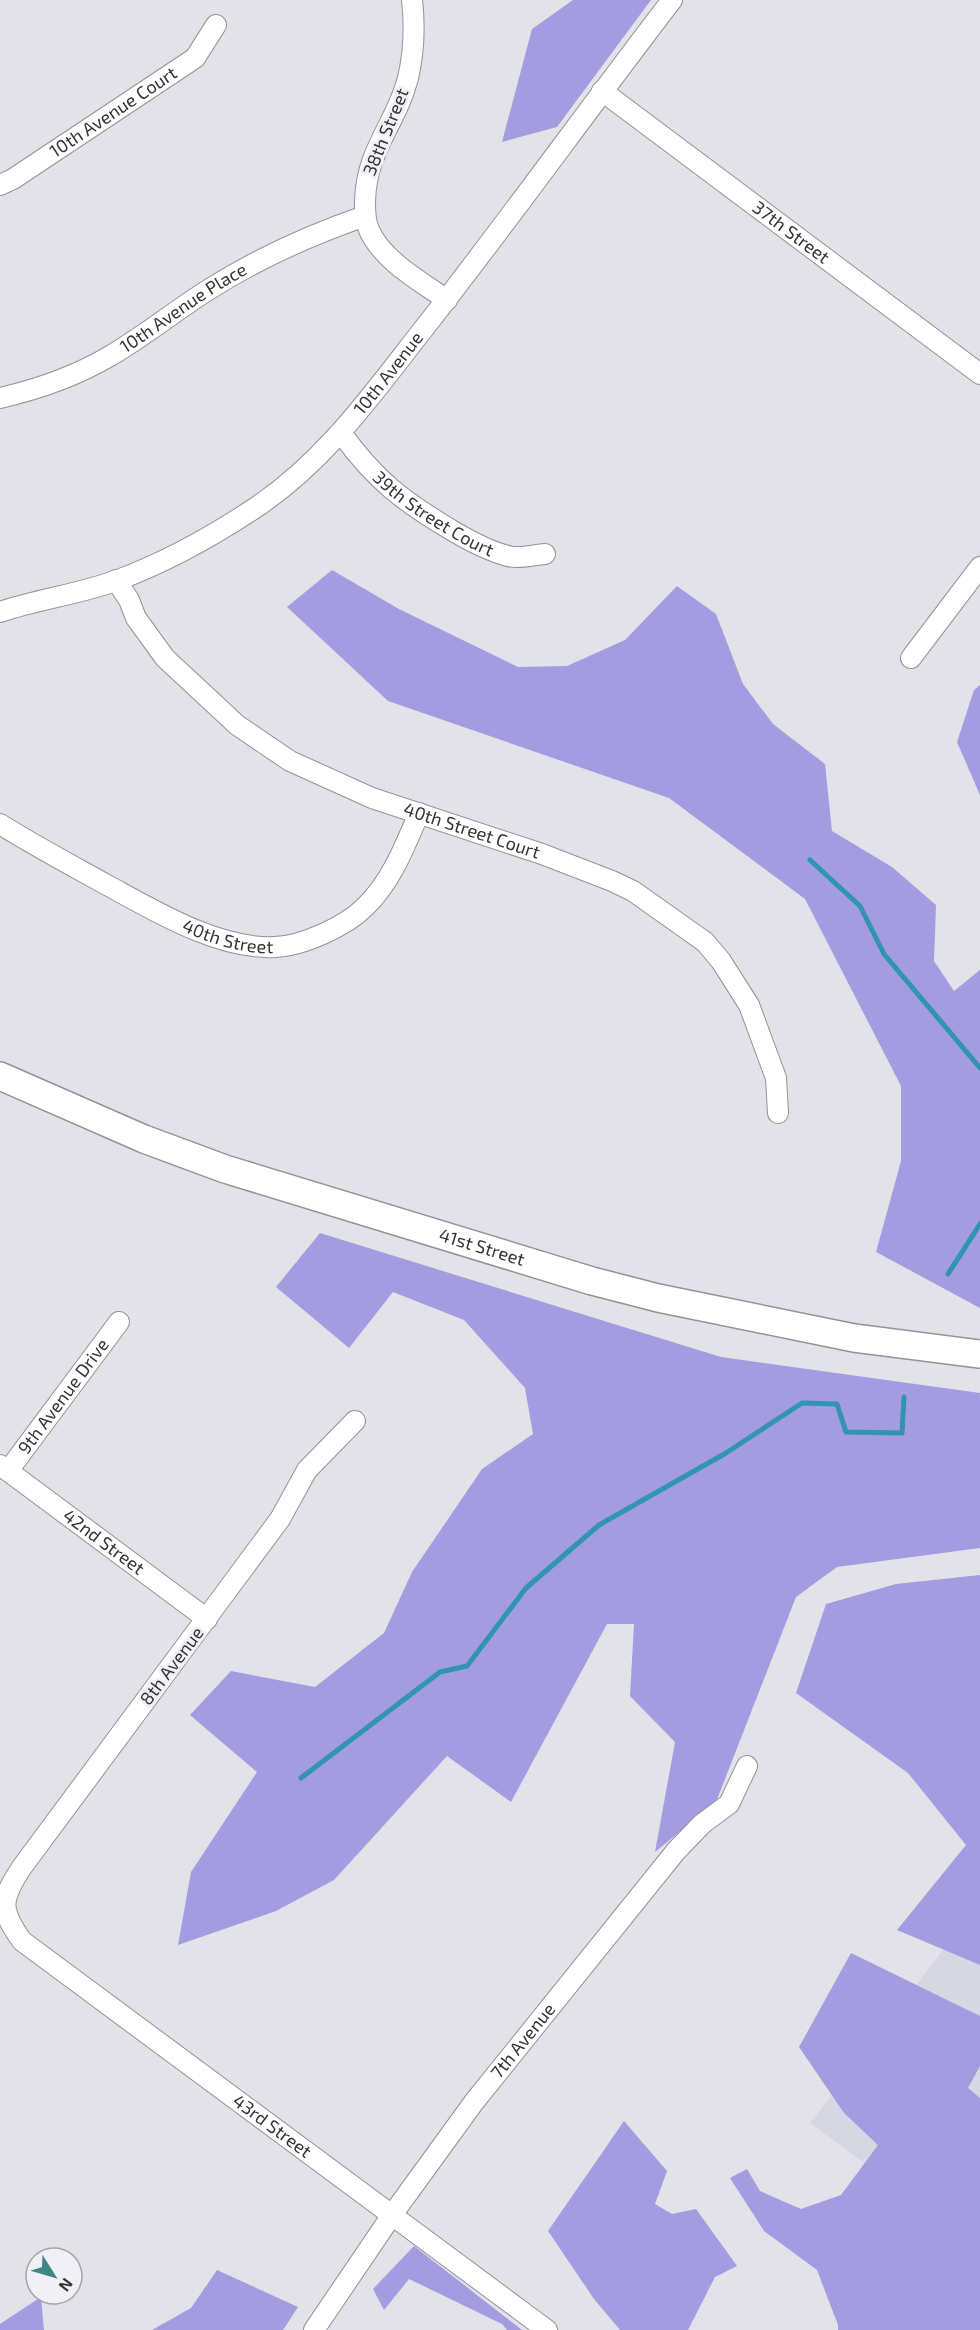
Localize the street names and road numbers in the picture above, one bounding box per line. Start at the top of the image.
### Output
street label: 10th Avenue Court [45,61,181,162]
street label: 38th Street [358,85,413,179]
street label: 37th Street [749,196,834,268]
street label: 10th Avenue Place [116,258,250,357]
street label: 10th Avenue [348,327,427,419]
street label: 39th Street Court [369,466,497,560]
street label: 40th Street Court [401,797,543,863]
street label: 40th Street [179,914,273,957]
street label: 41st Street [437,1223,528,1270]
street label: 9th Avenue Drive [13,1334,113,1458]
street label: 42nd Street [59,1504,149,1579]
street label: 8th Avenue [135,1622,208,1709]
street label: 7th Avenue [485,1998,559,2082]
street label: 43rd Street [229,2089,316,2162]

